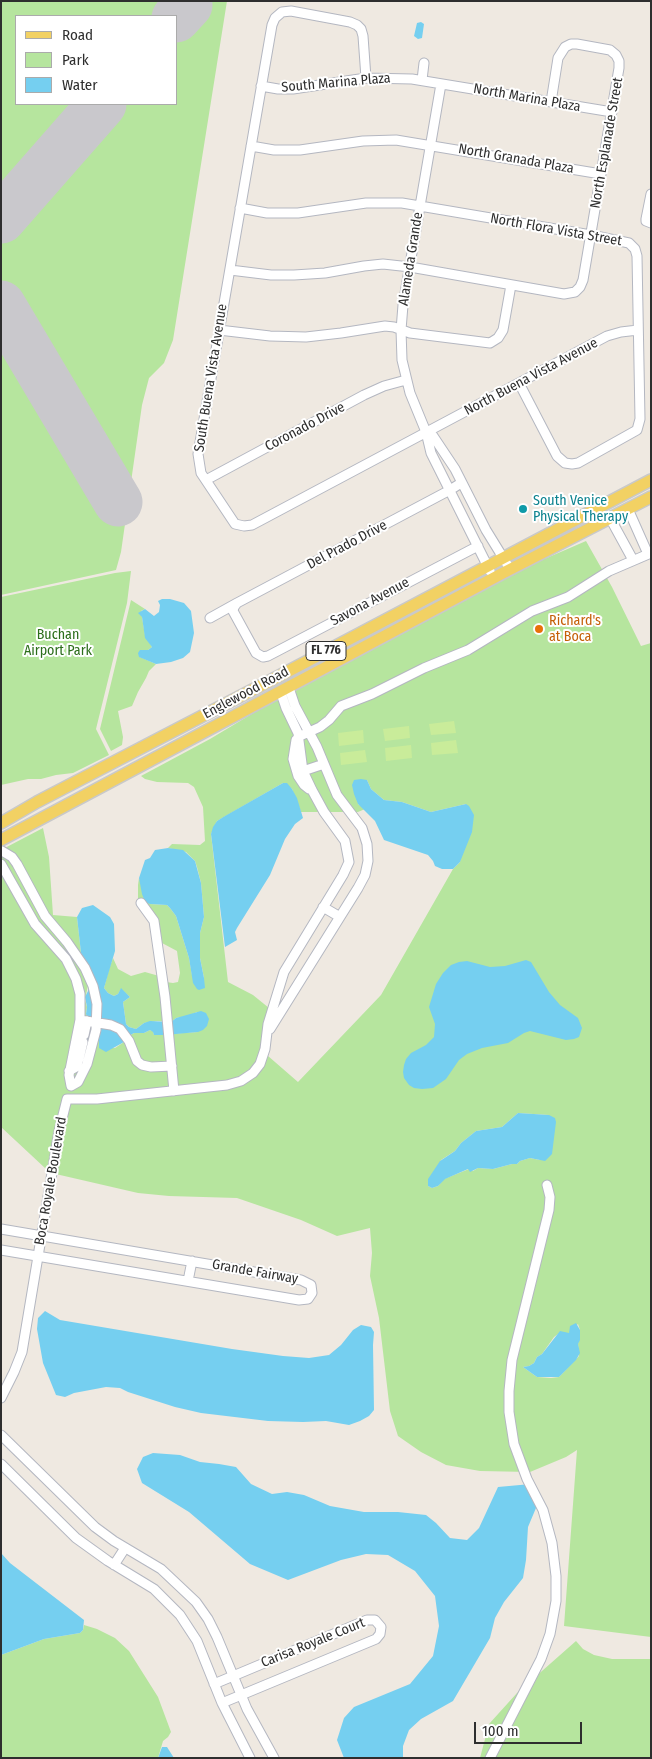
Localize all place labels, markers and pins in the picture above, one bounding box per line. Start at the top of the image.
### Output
place label: South Venice Physical Therapy [533,493,628,526]
marker: South Venice Physical Therapy [517,503,529,515]
place label: Richard's at Boca [549,613,601,646]
marker: Richard's at Boca [533,623,545,635]

